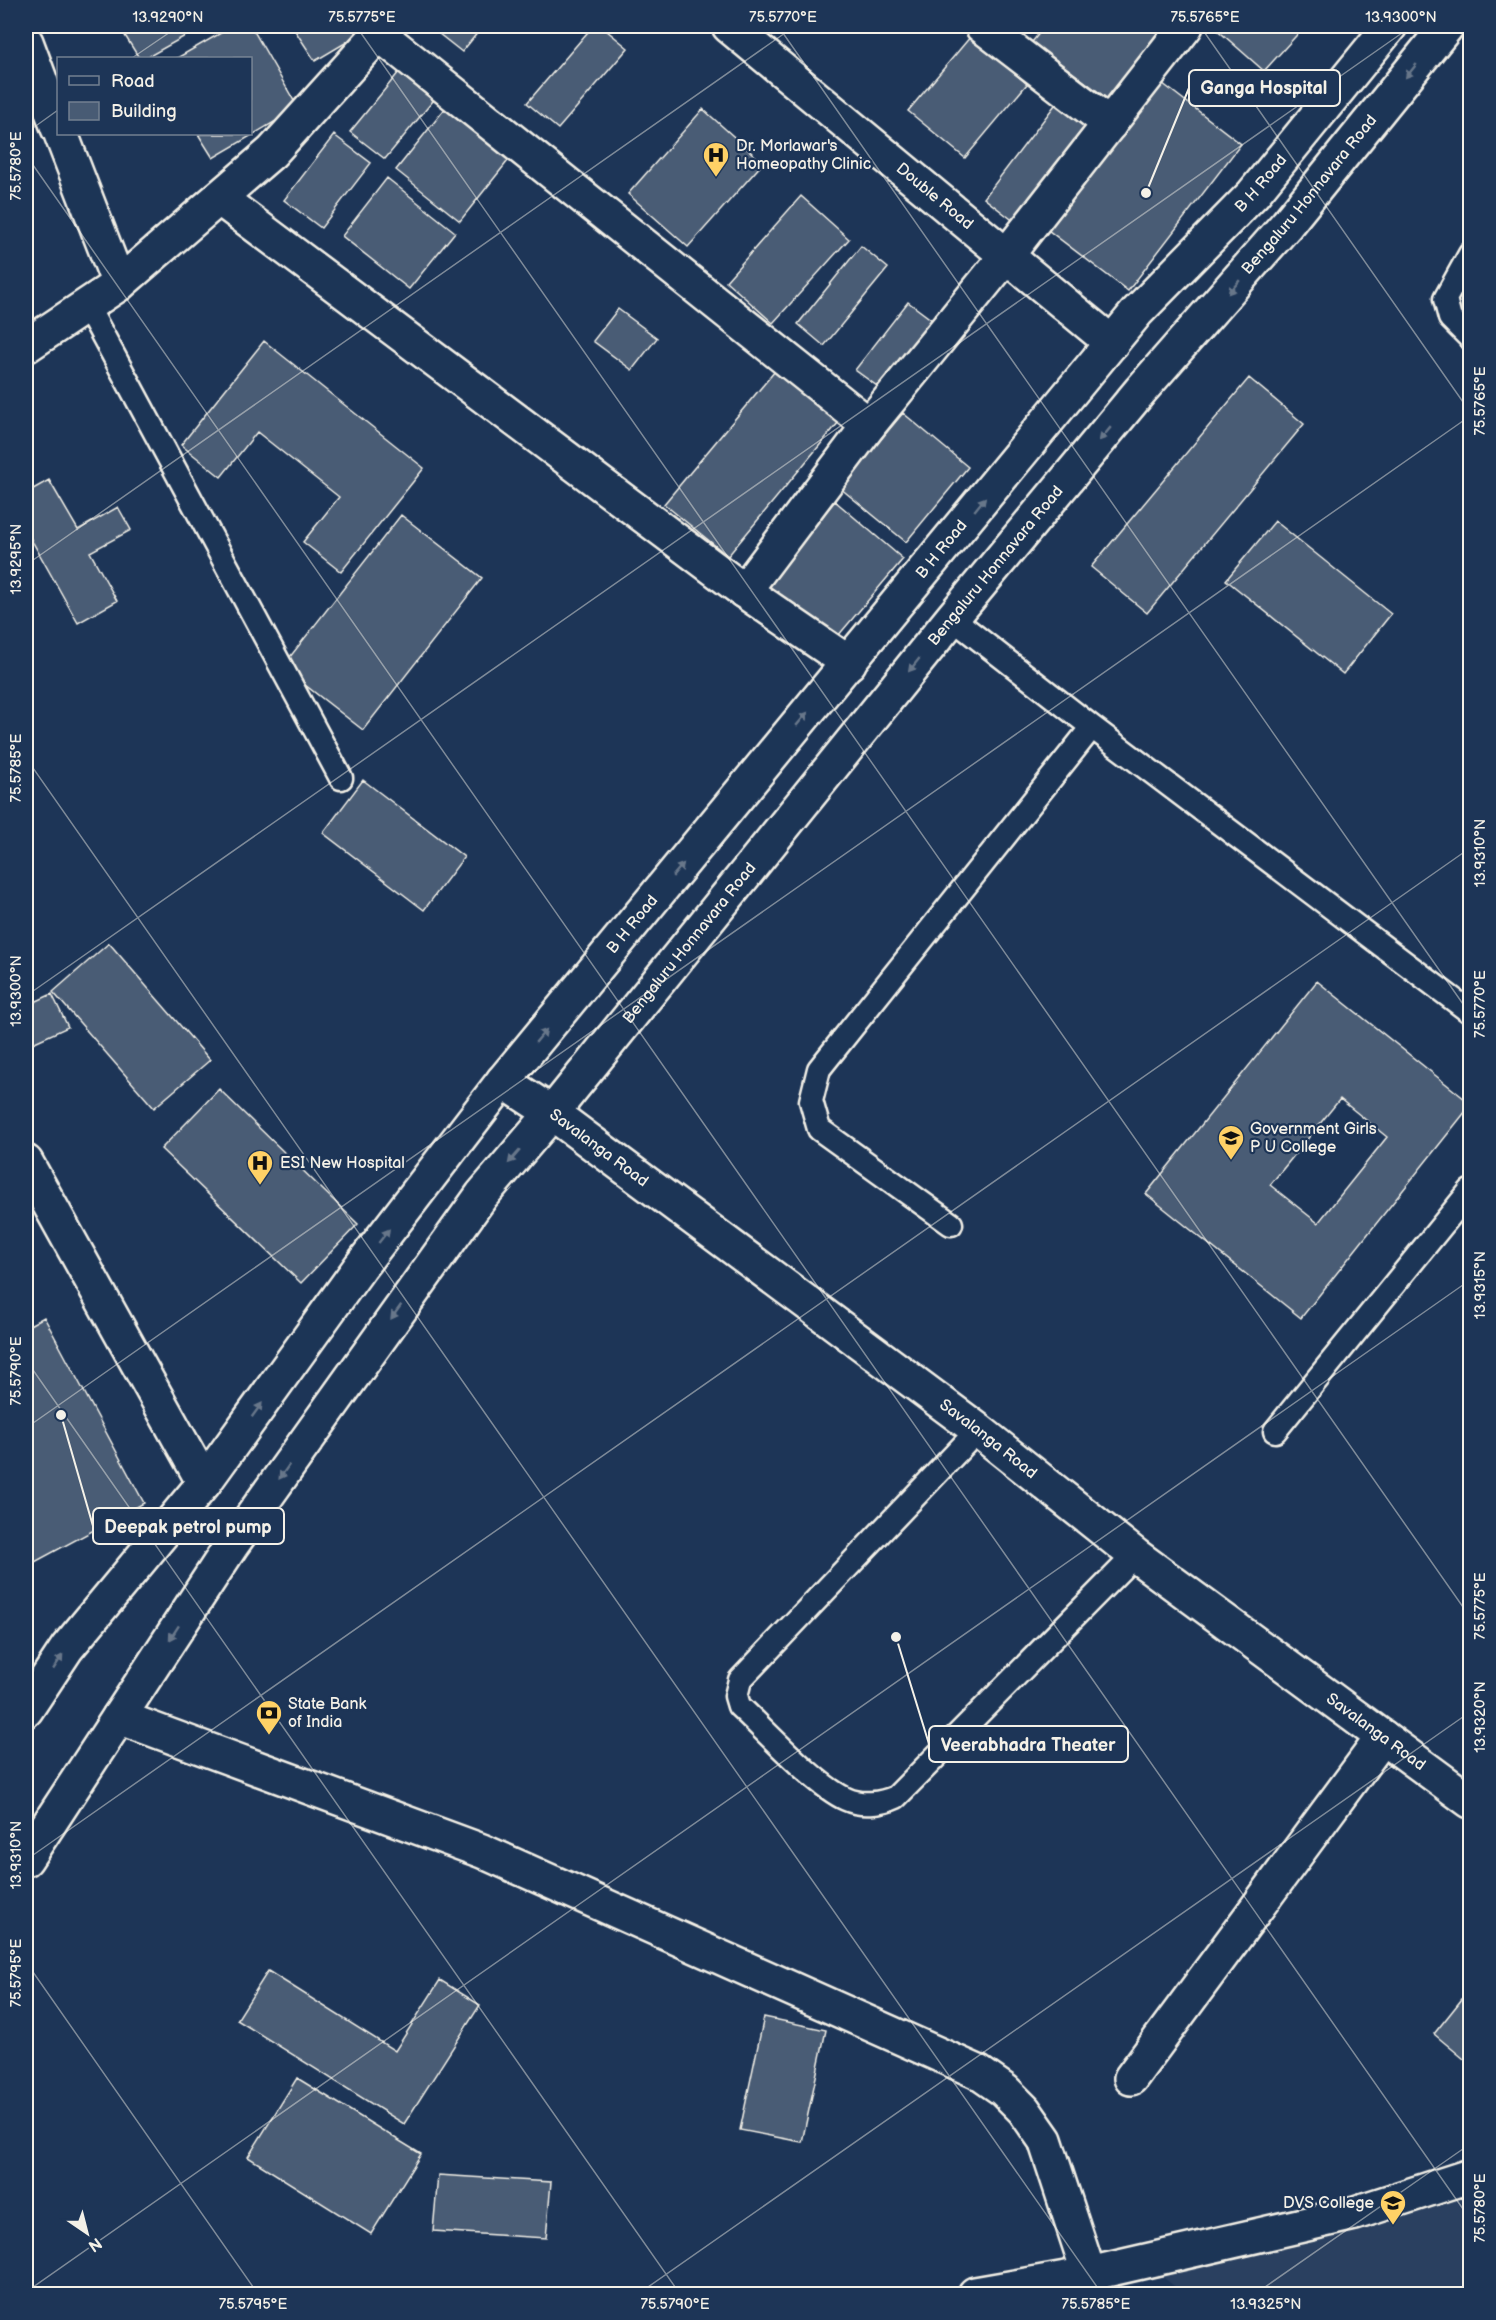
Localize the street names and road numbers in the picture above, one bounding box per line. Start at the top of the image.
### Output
street label: Bengaluru Honnavara Road [1238,111,1381,278]
street label: B H Road [1231,151,1291,216]
street label: Double Road [892,159,977,234]
street label: Bengaluru Honnavara Road [924,482,1067,649]
street label: B H Road [912,516,971,582]
street label: Bengaluru Honnavara Road [619,859,760,1027]
street label: B H Road [603,891,662,957]
street label: Savalanga Road [546,1105,652,1191]
street label: Savalanga Road [936,1395,1041,1483]
street label: Savalanga Road [1323,1689,1429,1775]

